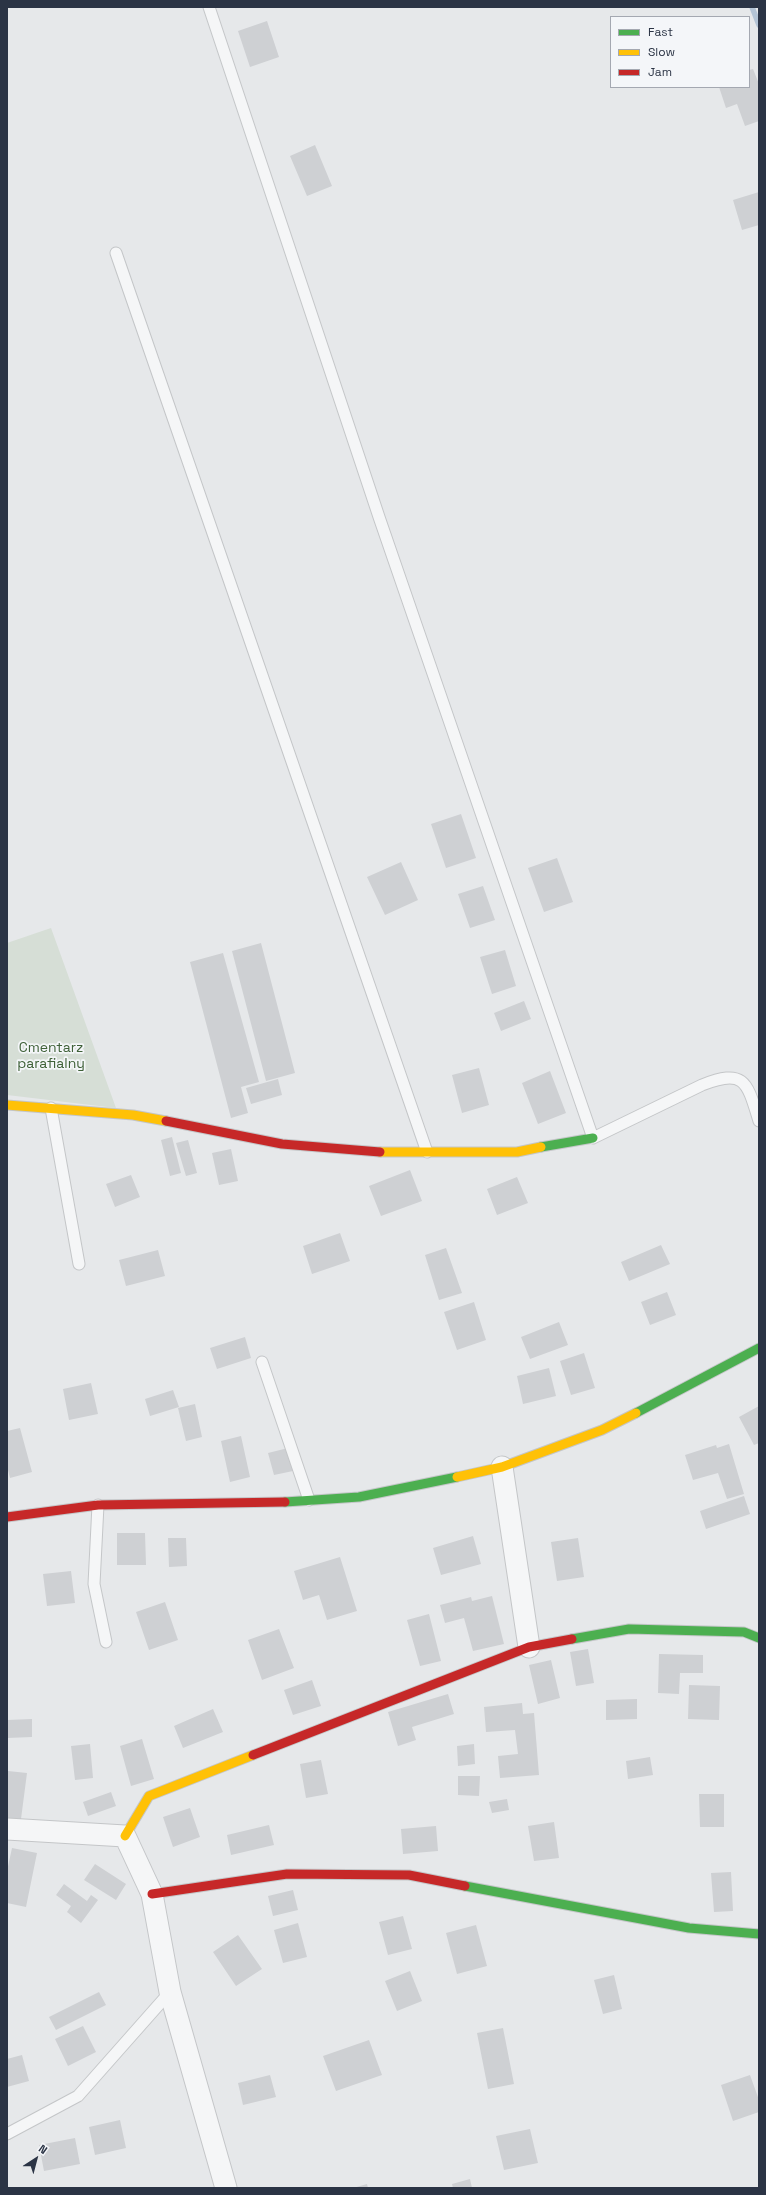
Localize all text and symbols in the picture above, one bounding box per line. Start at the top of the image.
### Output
legend [610,16,750,88]
text: Fast [648,24,673,40]
text: Slow [648,44,675,60]
text: Jam [648,64,672,80]
park label: Cmentarz parafialny [17,1040,85,1072]
north arrow [16,2139,56,2179]
text: N [36,2141,50,2157]

